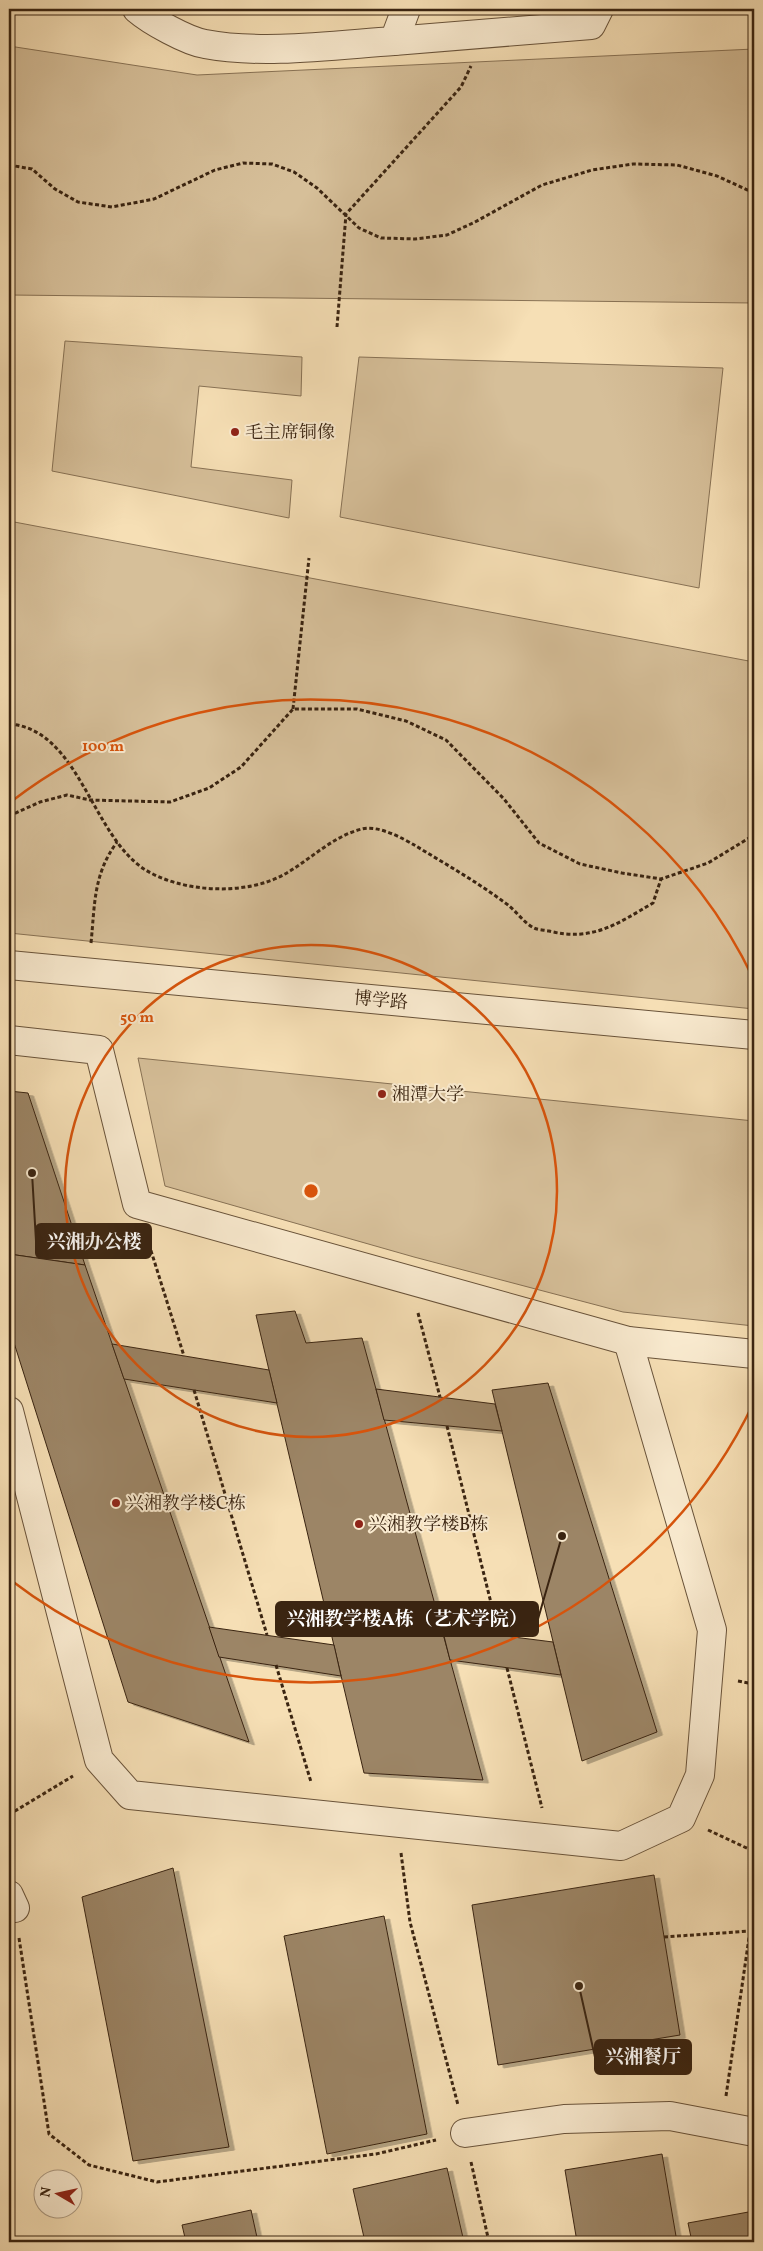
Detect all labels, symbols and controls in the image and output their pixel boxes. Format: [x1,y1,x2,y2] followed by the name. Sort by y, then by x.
[245,421,335,446] place label: 毛主席铜像
[229,426,241,438] marker: 毛主席铜像
[82,737,125,758] text: 100 m
[353,987,409,1016] street label: 博学路
[120,1008,154,1029] text: 50 m
[392,1083,464,1108] place label: 湘潭大学
[376,1088,388,1100] marker: 湘潭大学
[302,1182,320,1200] centre of rings
[36,1224,151,1258] callout: 兴湘办公楼
[46,1230,142,1256] text: 兴湘办公楼
[126,1492,246,1517] place label: 兴湘教学楼C栋
[110,1497,122,1509] marker: 兴湘教学楼C栋
[369,1513,488,1538] place label: 兴湘教学楼B栋
[353,1518,365,1530] marker: 兴湘教学楼B栋
[276,1602,538,1636] callout: 兴湘教学楼A栋（艺术学院）
[286,1607,528,1633] text: 兴湘教学楼A栋（艺术学院）
[595,2040,691,2074] callout: 兴湘餐厅
[605,2045,681,2071] text: 兴湘餐厅
[32,2168,82,2218] north arrow
[36,2186,57,2199] text: N

